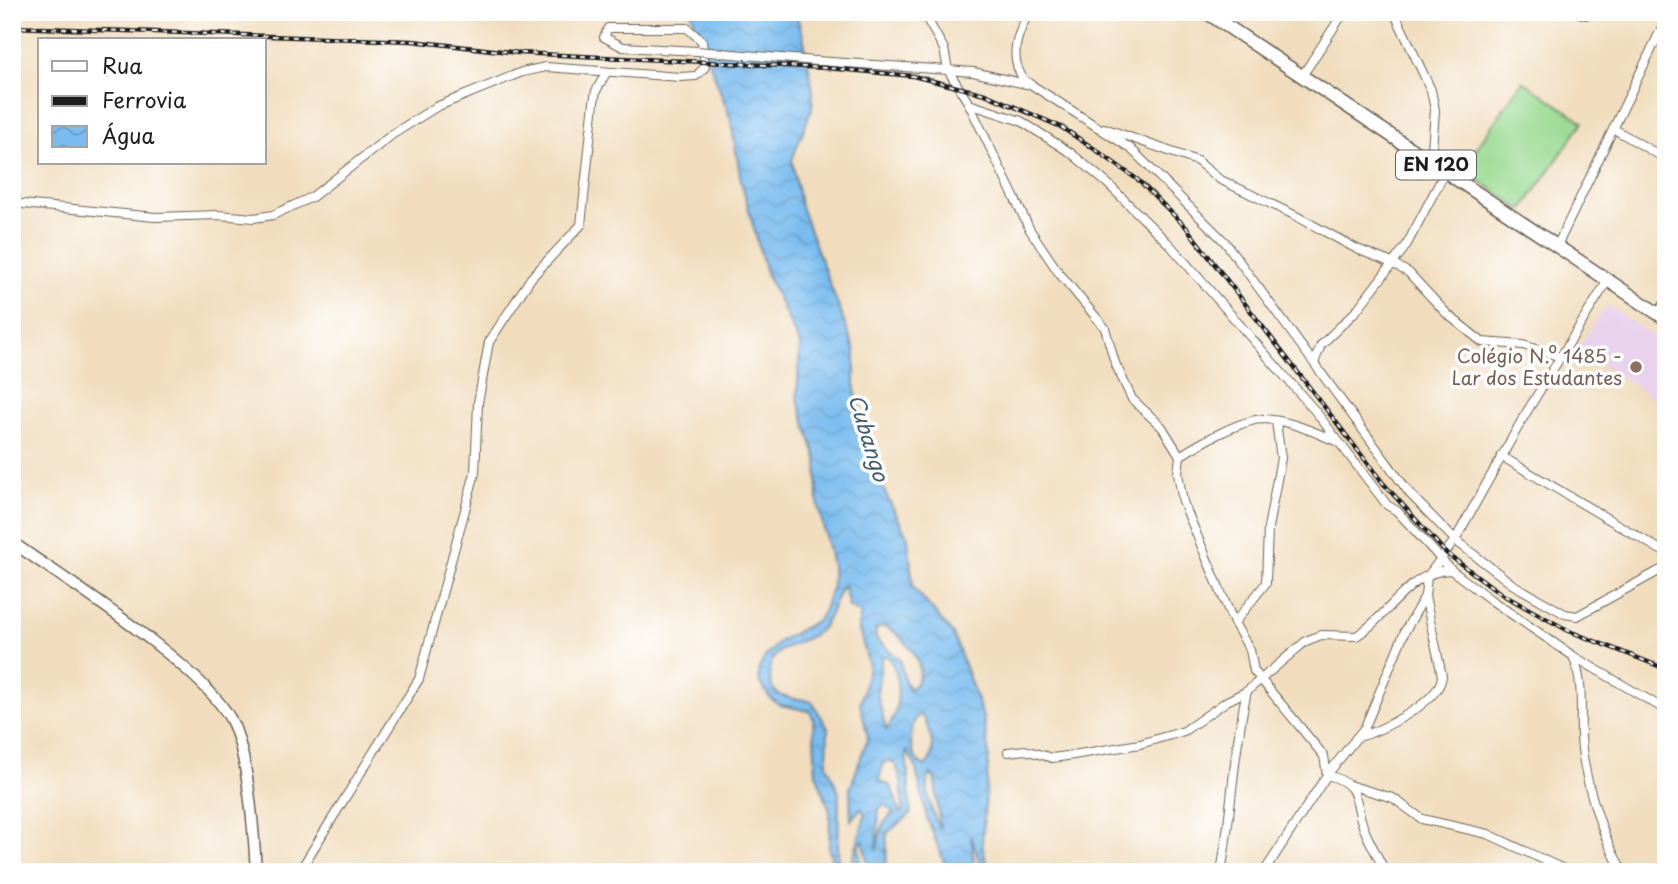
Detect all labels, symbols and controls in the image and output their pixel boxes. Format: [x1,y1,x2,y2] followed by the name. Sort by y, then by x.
[38,38,266,164] legend
[102,49,143,81] text: Rua
[102,83,187,115] text: Ferrovia
[102,119,155,151] text: Água
[1396,150,1476,180] road number: EN 120
[1452,341,1622,391] place label: Colégio N.º 1485 - Lar dos Estudantes
[1628,359,1644,375] marker: Colégio N.º 1485 - Lar dos Estudantes
[842,390,899,486] water label: Cubango

